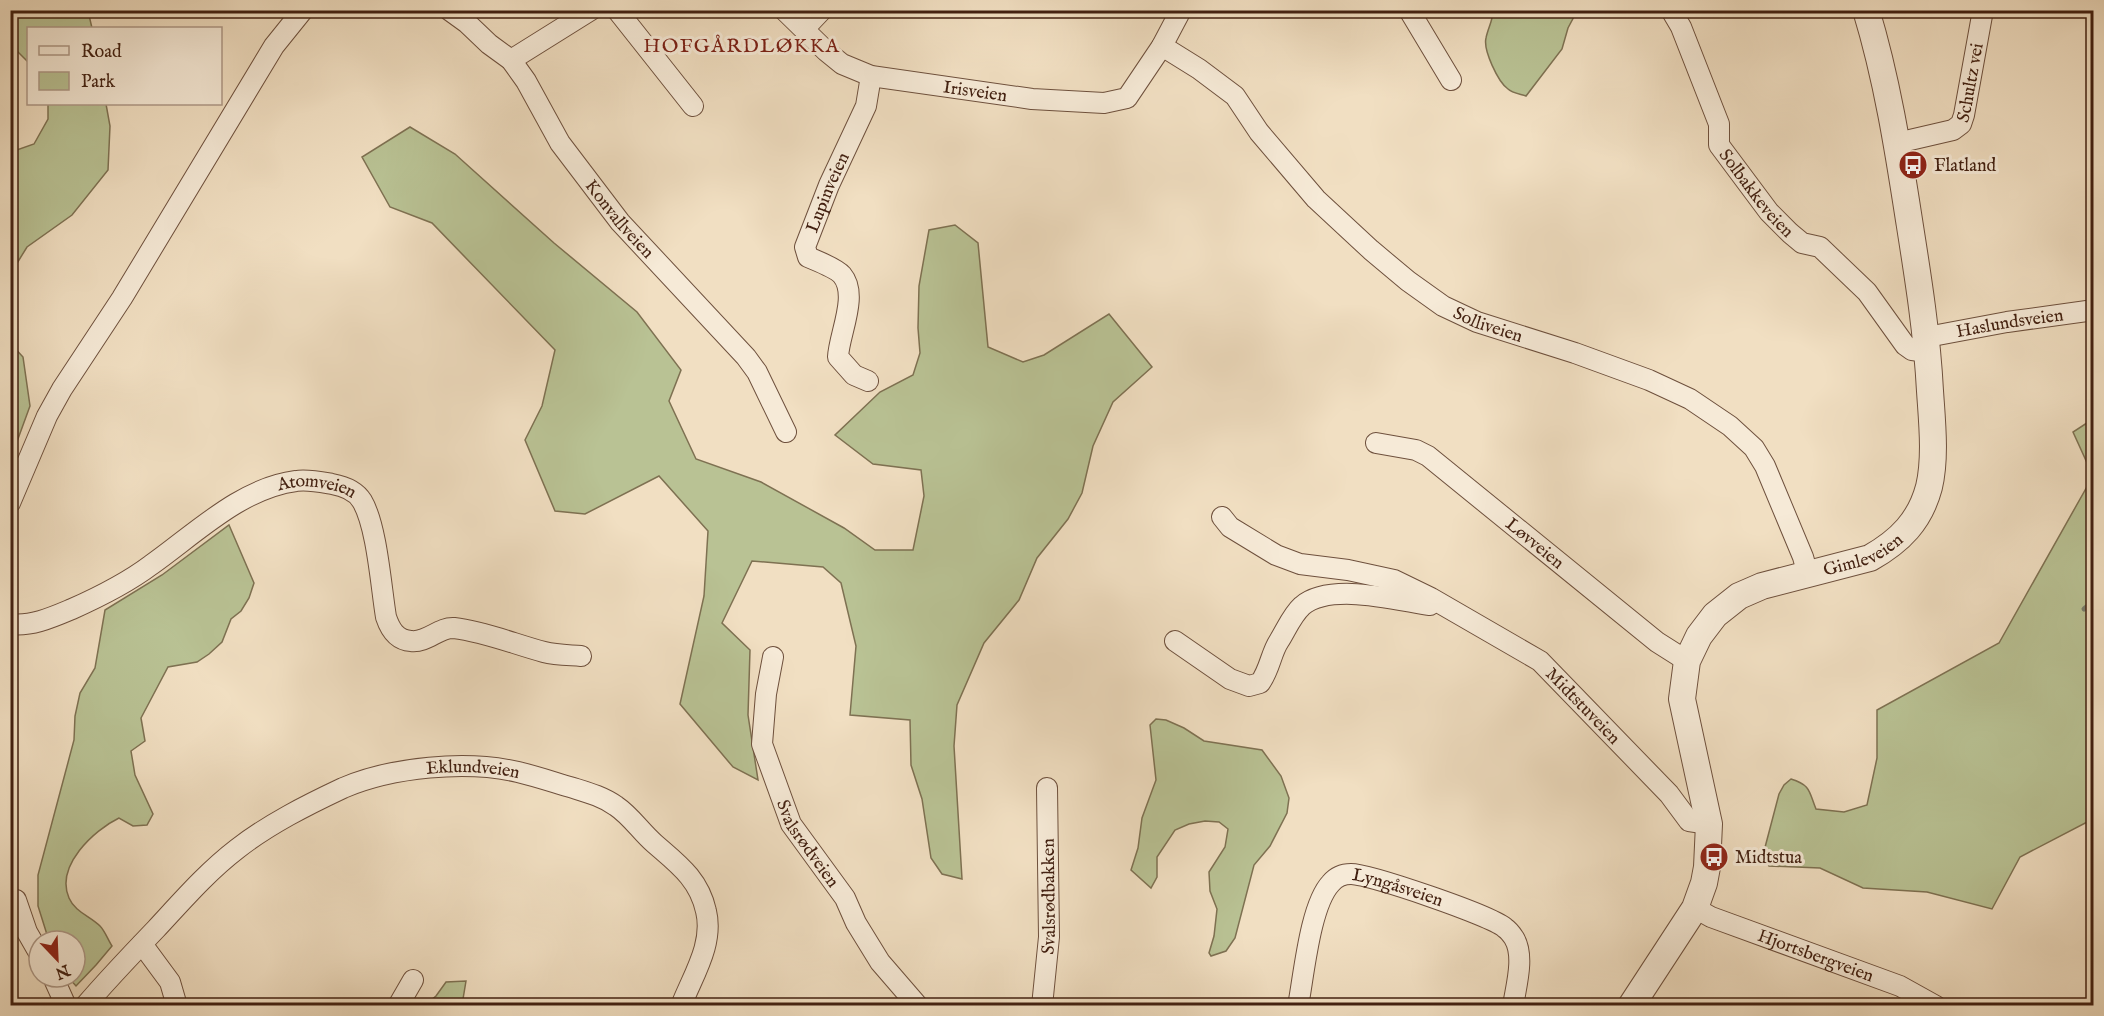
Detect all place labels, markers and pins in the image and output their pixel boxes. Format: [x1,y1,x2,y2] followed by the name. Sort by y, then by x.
[1897,149,1929,181] bus stop icon: Flatland
[1934,155,1997,178] place label: Flatland
[1698,841,1730,873] bus stop icon: Midtstua
[1735,847,1802,870] place label: Midtstua

